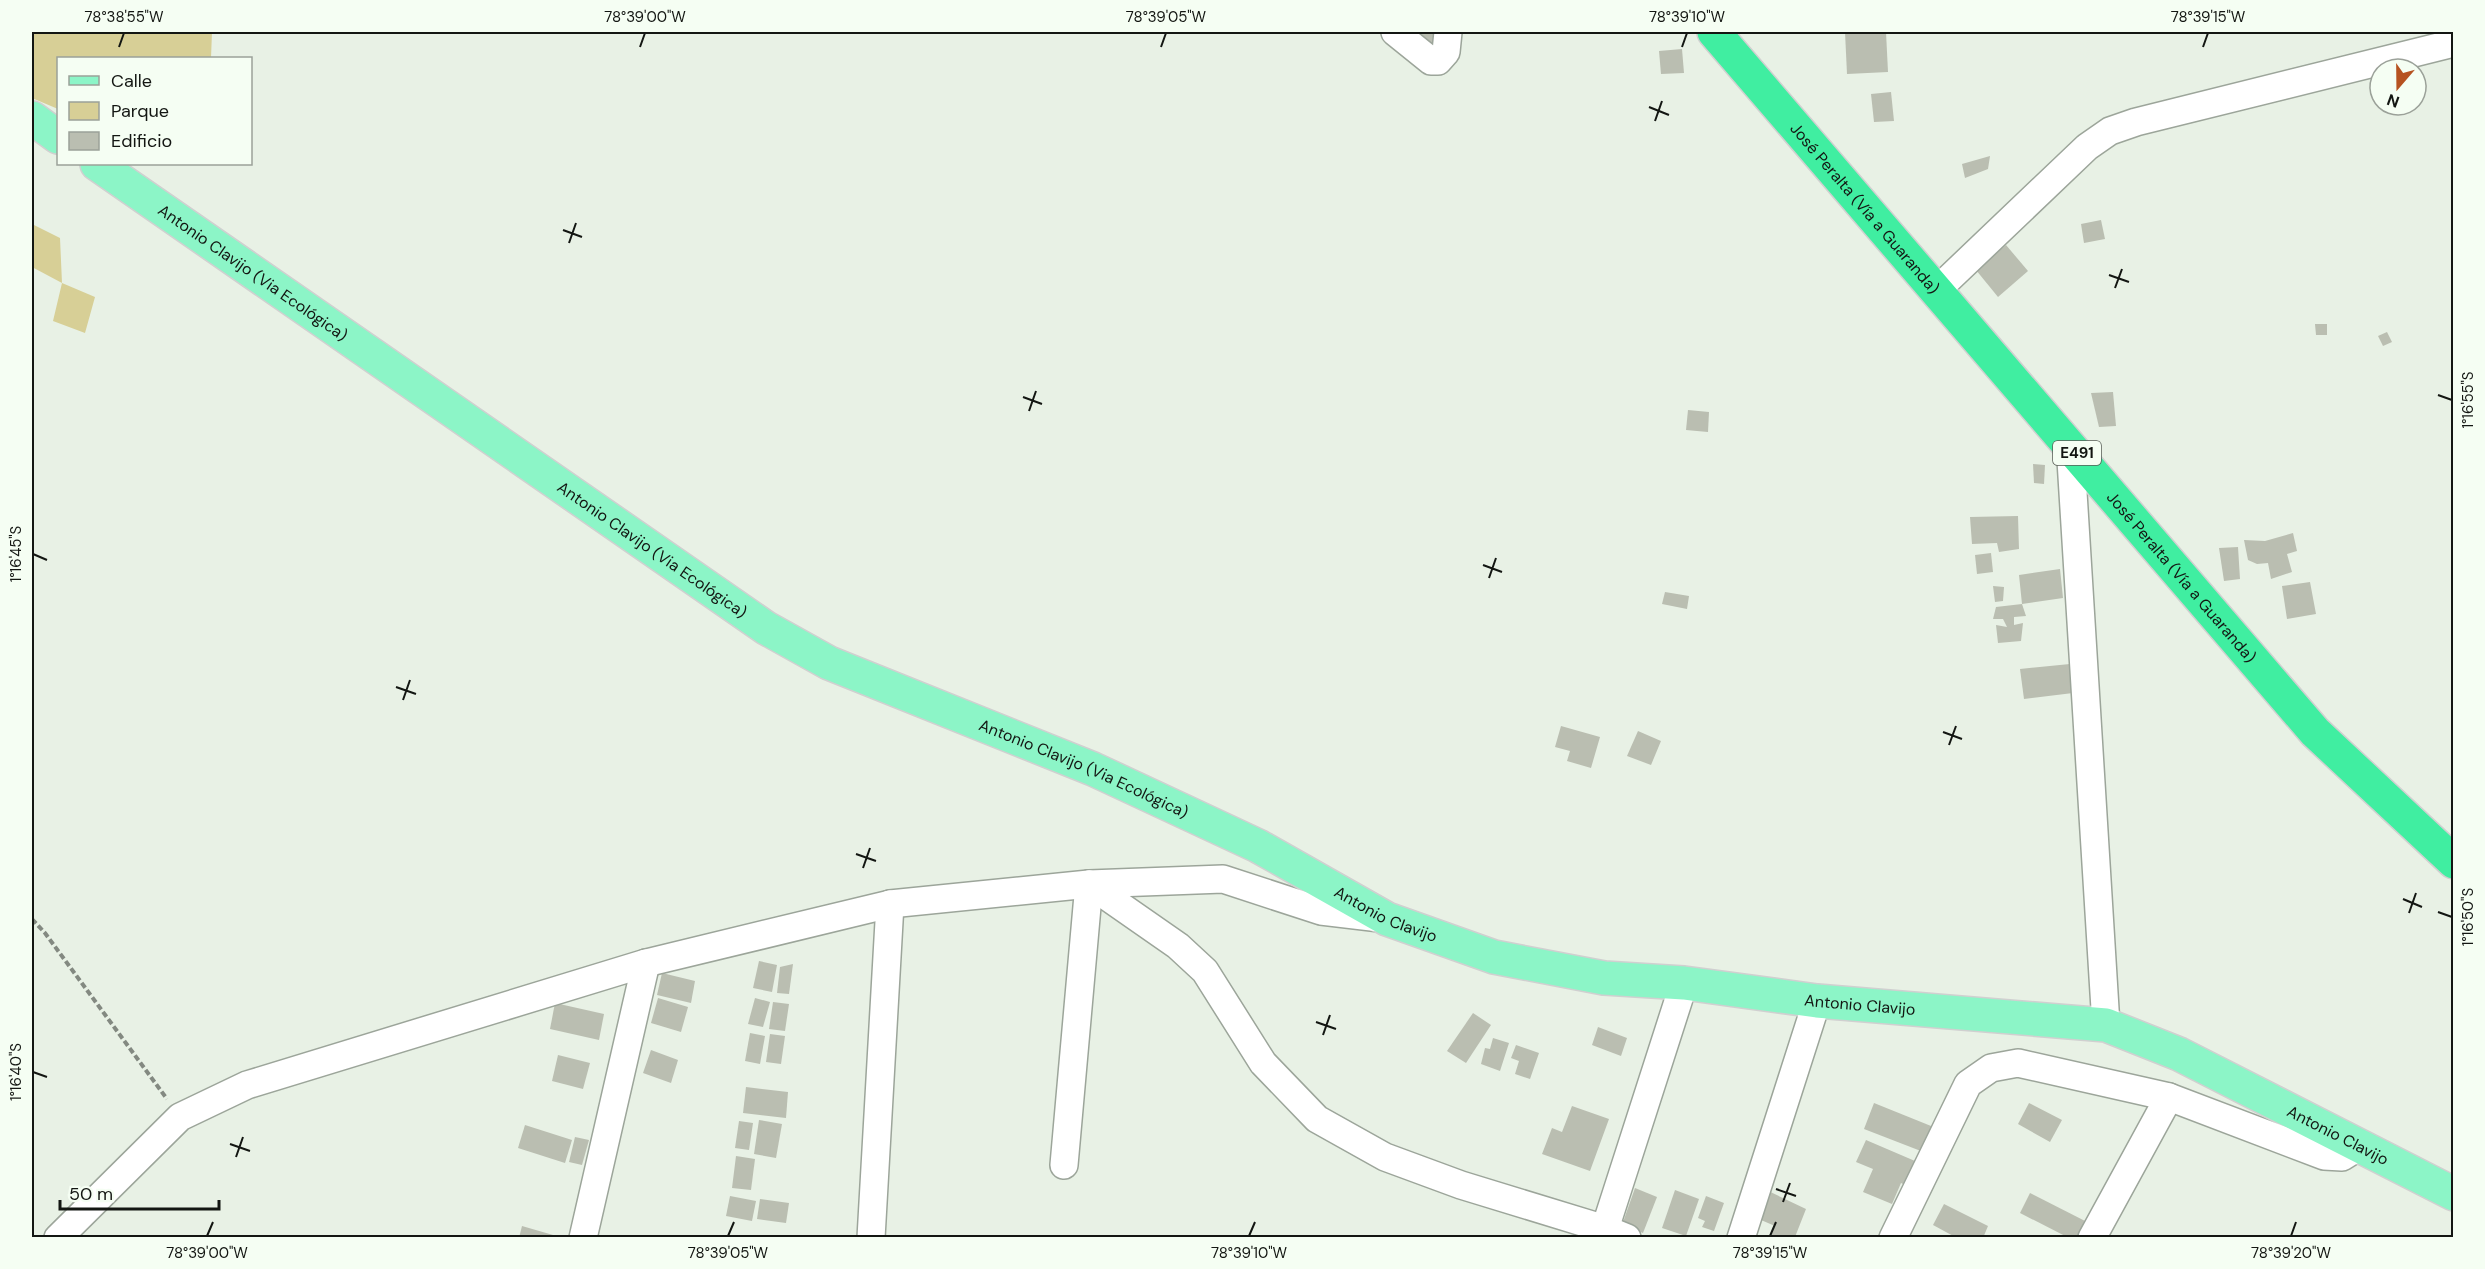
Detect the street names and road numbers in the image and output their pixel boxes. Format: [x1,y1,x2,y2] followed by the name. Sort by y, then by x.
[1786,118,1945,298] street label: José Peralta (Vía a Guaranda)
[154,199,352,345] street label: Antonio Clavijo (Via Ecológica)
[2053,441,2101,465] road number: E491
[554,476,751,622] street label: Antonio Clavijo (Via Ecológica)
[2102,487,2261,667] street label: José Peralta (Vía a Guaranda)
[976,714,1192,823] street label: Antonio Clavijo (Via Ecológica)
[1331,881,1440,947] street label: Antonio Clavijo
[1803,989,1916,1020] street label: Antonio Clavijo
[2284,1100,2392,1170] street label: Antonio Clavijo

